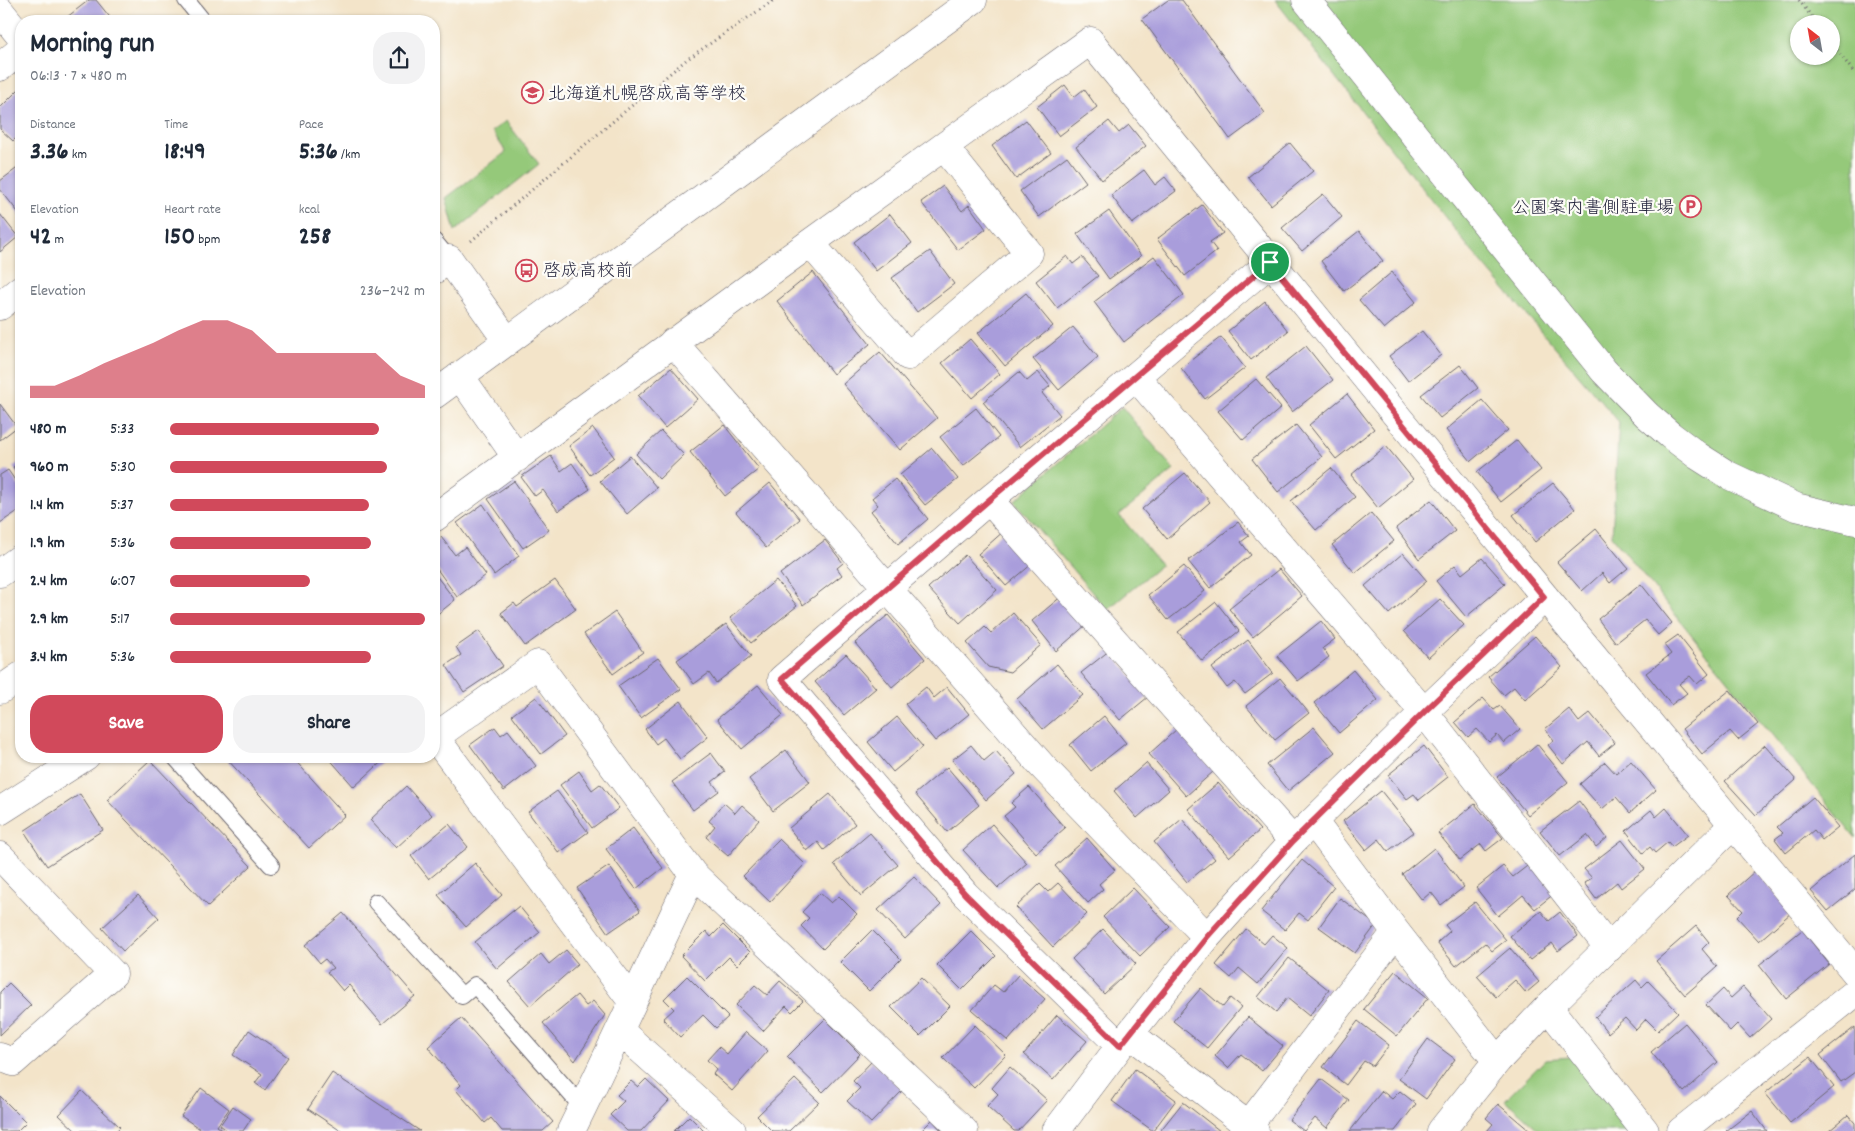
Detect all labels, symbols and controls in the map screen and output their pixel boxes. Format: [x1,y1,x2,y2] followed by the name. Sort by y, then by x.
[1790,15,1840,65] north arrow
[1790,15,1840,65] map controls
[30,26,154,66] text: Morning run
[373,32,425,84] button: share
[30,65,127,88] text: 06:13 · 7 × 480 m
[520,81,544,105] school or university icon: 北海道札幌啓成高等学校
[548,83,746,108] place label: 北海道札幌啓成高等学校
[30,115,76,135] text: Distance
[164,115,188,135] text: Time
[299,115,323,135] text: Pace
[30,135,69,171] text: 3.36
[164,135,206,171] text: 18:49
[299,135,338,171] text: 5:36
[69,145,87,165] text: km
[338,145,360,165] text: /km
[1678,195,1702,219] parking icon: 公園案内書側駐車場
[1512,197,1674,222] place label: 公園案内書側駐車場
[30,200,79,220] text: Elevation
[164,200,221,220] text: Heart rate
[299,200,320,220] text: kcal
[30,220,51,256] text: 42
[164,220,195,256] text: 150
[299,220,331,256] text: 258
[51,230,64,250] text: m
[195,230,220,250] text: bpm
[1249,241,1291,283] pin
[1256,248,1284,276] icon: arrive
[515,258,539,282] bus stop icon: 啓成高校前
[543,260,633,285] place label: 啓成高校前
[30,280,86,303] text: Elevation
[360,280,425,303] text: 236–242 m
[30,418,66,441] text: 480 m
[110,418,134,441] text: 5:33
[30,456,69,479] text: 960 m
[110,456,136,479] text: 5:30
[30,494,64,517] text: 1.4 km
[110,494,133,517] text: 5:37
[30,532,65,555] text: 1.9 km
[110,532,135,555] text: 5:36
[30,570,68,593] text: 2.4 km
[110,570,135,593] text: 6:07
[30,608,68,631] text: 2.9 km
[110,608,130,631] text: 5:17
[30,646,68,669] text: 3.4 km
[110,646,135,669] text: 5:36
[30,695,223,753] button: Save
[233,695,425,753] button: Share

